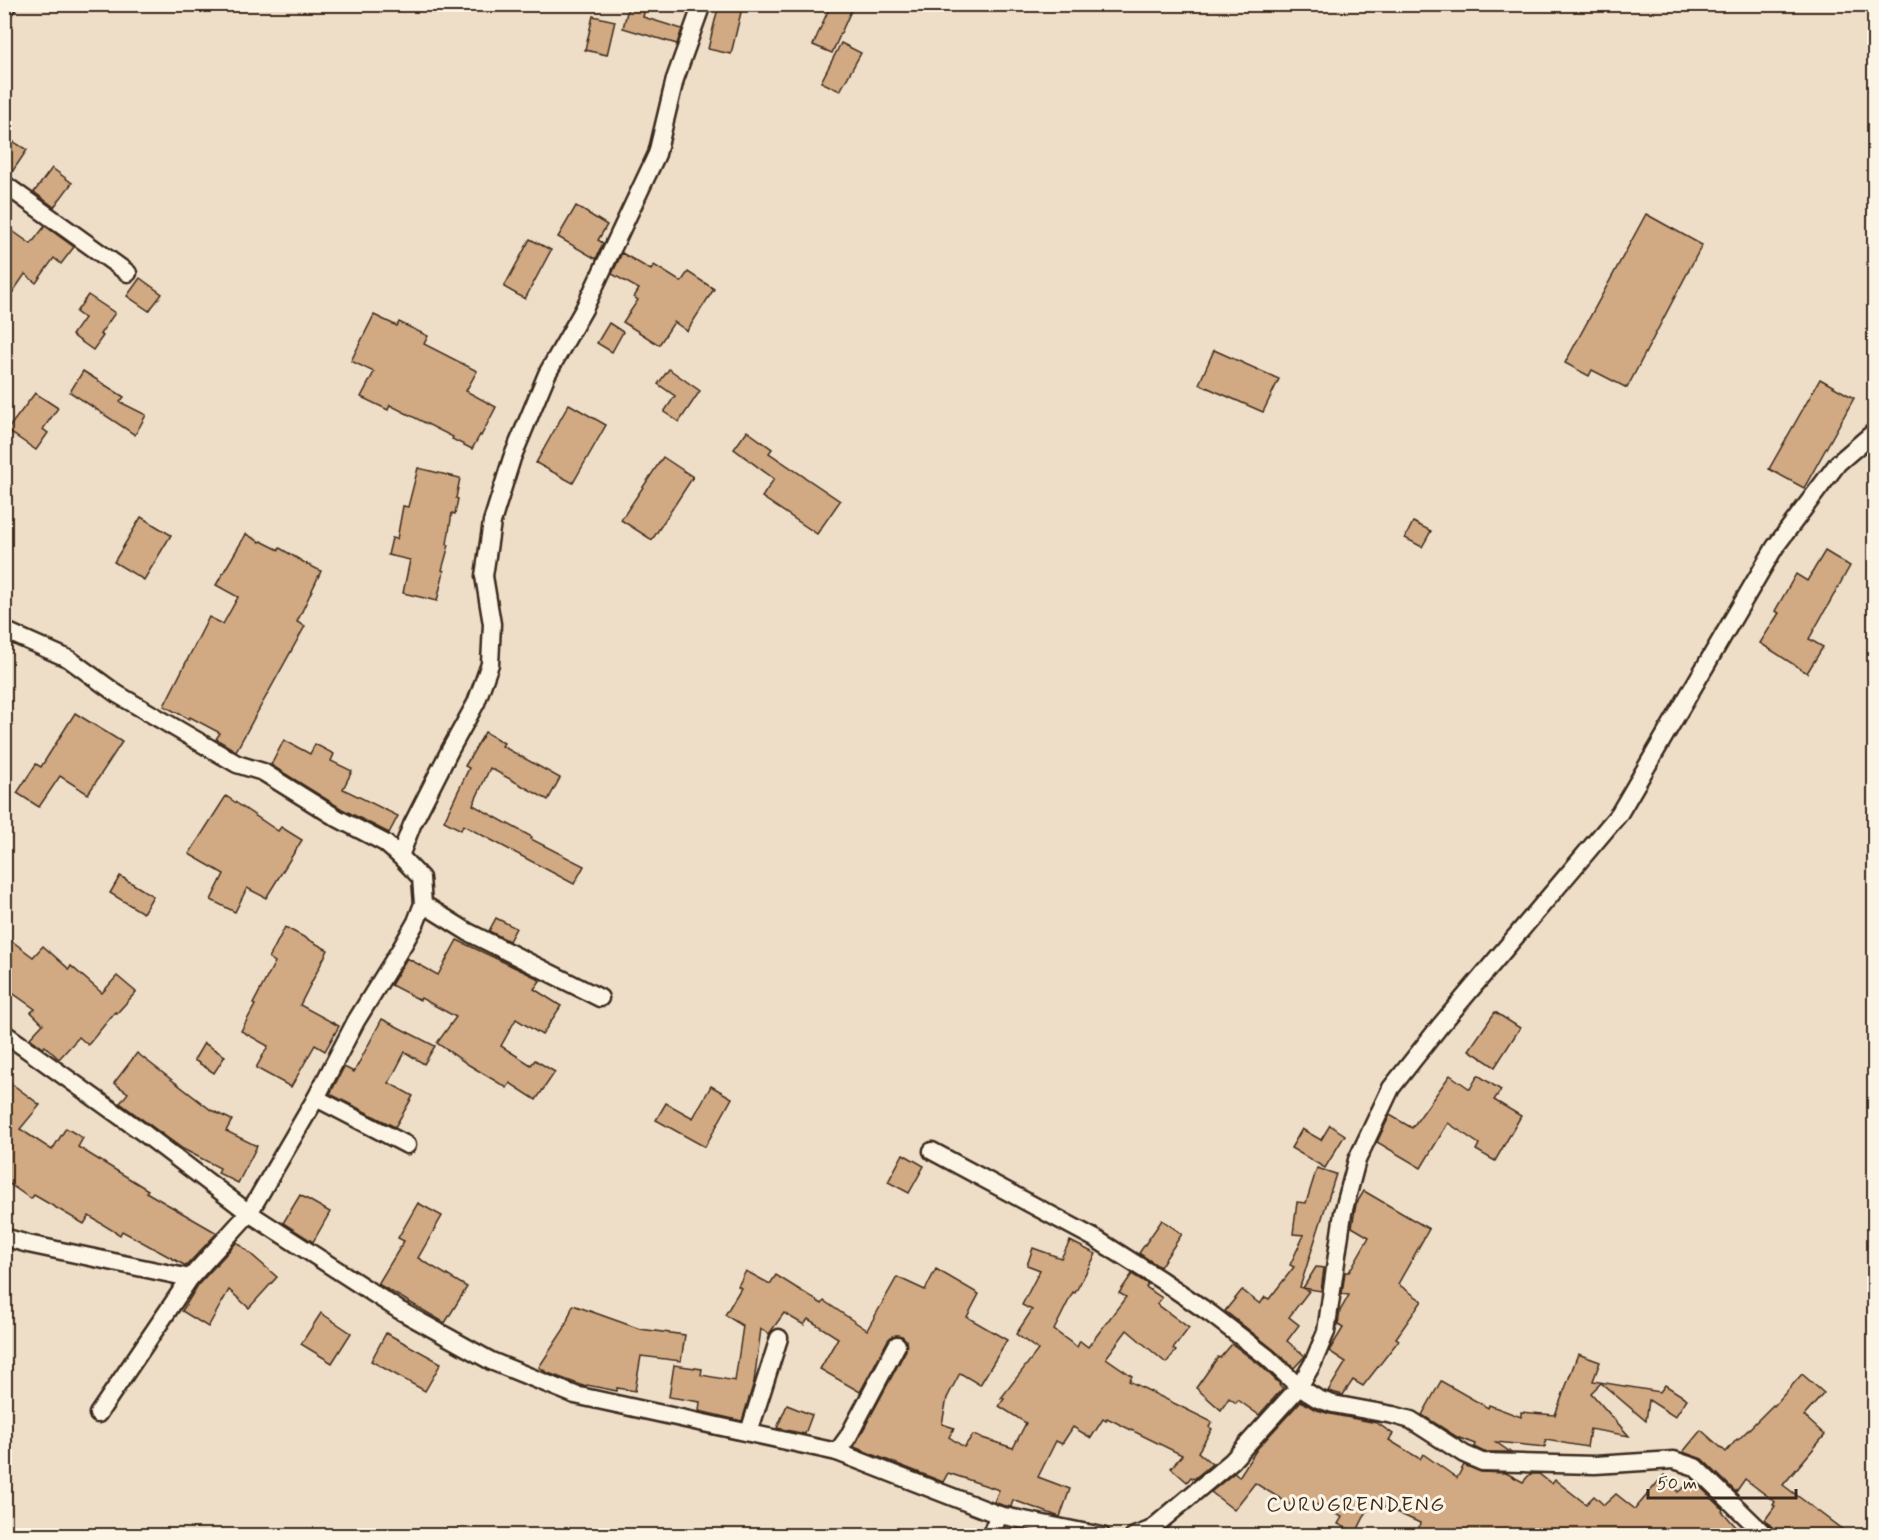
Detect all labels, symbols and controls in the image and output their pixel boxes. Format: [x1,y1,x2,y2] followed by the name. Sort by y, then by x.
[1648,1462,1796,1500] scale bar
[1657,1472,1697,1496] text: 50 m
[1266,1491,1446,1519] district label: CURUGRENDENG

